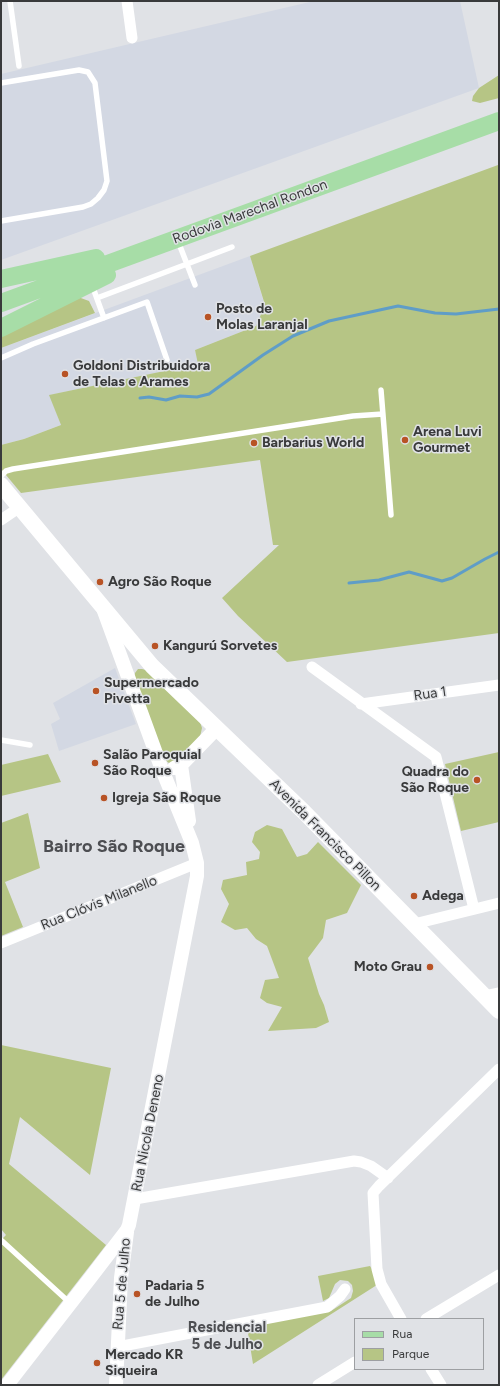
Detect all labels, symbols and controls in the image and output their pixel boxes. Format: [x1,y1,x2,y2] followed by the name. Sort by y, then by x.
[170,176,330,248] street label: Rodovia Marechal Rondon
[216,301,308,334] place label: Posto de Molas Laranjal
[203,312,213,322] marker: Posto de Molas Laranjal
[73,358,210,390] place label: Goldoni Distribuidora de Telas e Arames
[60,369,70,379] marker: Goldoni Distribuidora de Telas e Arames
[413,424,482,456] place label: Arena Luvi Gourmet
[262,435,364,451] place label: Barbarius World
[400,435,410,445] marker: Arena Luvi Gourmet
[249,438,259,448] marker: Barbarius World
[108,574,212,590] place label: Agro São Roque
[95,577,105,587] marker: Agro São Roque
[163,638,277,654] place label: Kangurú Sorvetes
[150,641,160,651] marker: Kangurú Sorvetes
[104,675,199,708] place label: Supermercado Pivetta
[413,683,447,705] street label: Rua 1
[91,686,101,696] marker: Supermercado Pivetta
[103,747,201,780] place label: Salão Paroquial São Roque
[90,758,100,768] marker: Salão Paroquial São Roque
[400,764,469,796] place label: Quadra do São Roque
[472,775,482,785] marker: Quadra do São Roque
[266,776,384,894] street label: Avenida Francisco Pillon
[112,790,221,806] place label: Igreja São Roque
[99,793,109,803] marker: Igreja São Roque
[43,836,185,858] district label: Bairro São Roque
[38,872,160,934] street label: Rua Clóvis Milanello
[422,888,464,904] place label: Adega
[409,891,419,901] marker: Adega
[354,959,422,975] place label: Moto Grau
[425,962,435,972] marker: Moto Grau
[128,1073,168,1193] street label: Rua Nicola Deneno
[110,1237,134,1331] street label: Rua 5 de Julho
[145,1278,204,1310] place label: Padaria 5 de Julho
[132,1289,142,1299] marker: Padaria 5 de Julho
[354,1318,484,1370] legend
[188,1319,266,1354] district label: Residencial 5 de Julho
[392,1327,412,1341] text: Rua
[105,1347,183,1380] place label: Mercado KR Siqueira
[392,1347,429,1361] text: Parque
[92,1358,102,1368] marker: Mercado KR Siqueira

